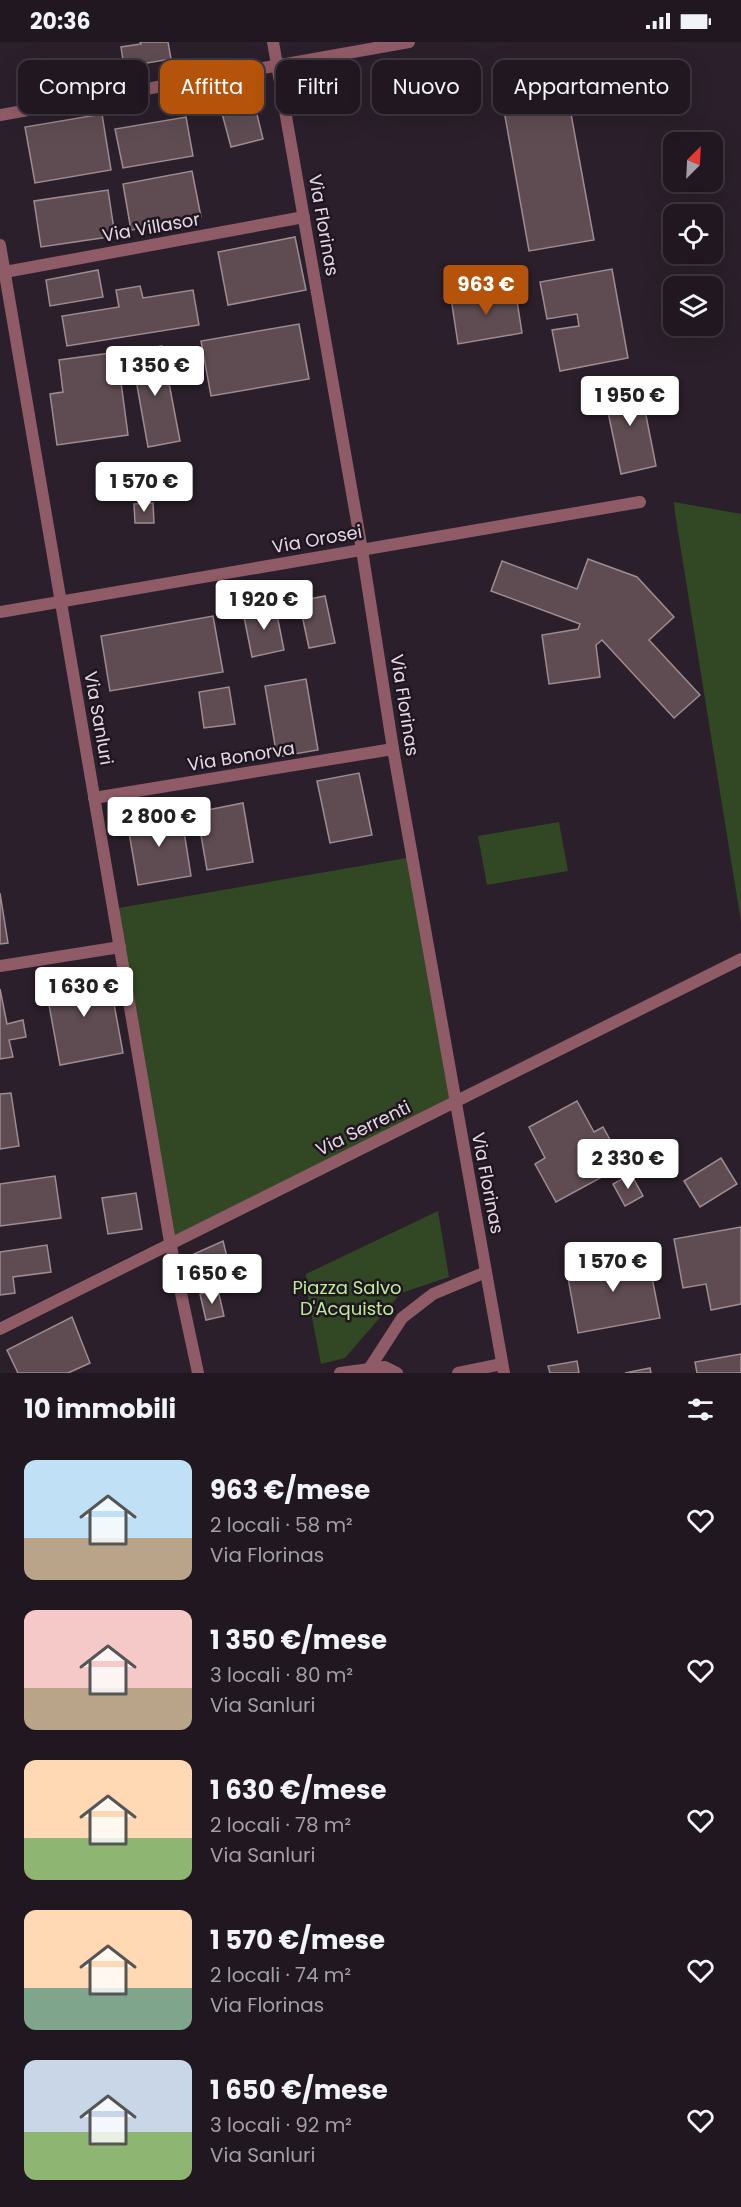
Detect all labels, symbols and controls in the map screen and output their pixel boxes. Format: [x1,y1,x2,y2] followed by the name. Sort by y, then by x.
[30,6,90,37] text: 20:36
[18,60,148,114] chip: Compra
[160,60,264,114] chip: Affitta
[276,60,360,114] chip: Filtri
[372,60,481,114] chip: Nuovo
[493,60,690,114] chip: Appartamento
[663,132,723,192] north arrow
[663,132,723,336] map controls
[303,172,345,278] street label: Via Florinas
[663,204,723,264] button: locate
[100,206,202,248] street label: Via Villasor
[444,265,528,316] pin: 963 €
[457,270,515,298] text: 963 €
[663,276,723,336] button: layers
[100,346,210,397] pin: 1 350 €
[120,351,190,379] text: 1 350 €
[575,376,685,427] pin: 1 950 €
[595,381,665,409] text: 1 950 €
[89,462,199,513] pin: 1 570 €
[110,467,178,495] text: 1 570 €
[270,519,364,559] street label: Via Orosei
[209,580,319,631] pin: 1 920 €
[230,585,298,613] text: 1 920 €
[385,652,425,758] street label: Via Florinas
[78,669,120,767] street label: Via Sanluri
[186,735,296,777] street label: Via Bonorva
[104,797,214,848] pin: 2 800 €
[122,802,196,830] text: 2 800 €
[29,967,139,1018] pin: 1 630 €
[49,972,119,1000] text: 1 630 €
[312,1094,414,1162] street label: Via Serrenti
[466,1130,510,1236] street label: Via Florinas
[573,1139,683,1190] pin: 2 330 €
[591,1144,665,1172] text: 2 330 €
[558,1242,668,1293] pin: 1 570 €
[579,1247,647,1275] text: 1 570 €
[157,1254,267,1305] pin: 1 650 €
[177,1259,247,1287] text: 1 650 €
[292,1275,402,1321] park label: Piazza Salvo D'Acquisto
[24,1391,176,1427] text: 10 immobili
[684,1393,717,1426] icon: filters
[210,1472,370,1508] text: 963 €/mese
[72,1484,144,1556] icon: home
[684,1504,717,1537] icon: heart
[210,1511,353,1539] text: 2 locali · 58 m²
[210,1541,324,1569] text: Via Florinas
[210,1622,387,1658] text: 1 350 €/mese
[72,1634,144,1706] icon: home
[684,1654,717,1687] icon: heart
[210,1661,353,1689] text: 3 locali · 80 m²
[210,1691,315,1719] text: Via Sanluri
[210,1772,387,1808] text: 1 630 €/mese
[72,1784,144,1856] icon: home
[684,1804,717,1837] icon: heart
[210,1811,351,1839] text: 2 locali · 78 m²
[210,1841,315,1869] text: Via Sanluri
[210,1922,385,1958] text: 1 570 €/mese
[72,1934,144,2006] icon: home
[684,1954,717,1987] icon: heart
[210,1961,351,1989] text: 2 locali · 74 m²
[210,1991,324,2019] text: Via Florinas
[210,2072,388,2108] text: 1 650 €/mese
[72,2084,144,2156] icon: home
[684,2104,717,2137] icon: heart
[210,2111,352,2139] text: 3 locali · 92 m²
[210,2141,315,2169] text: Via Sanluri

